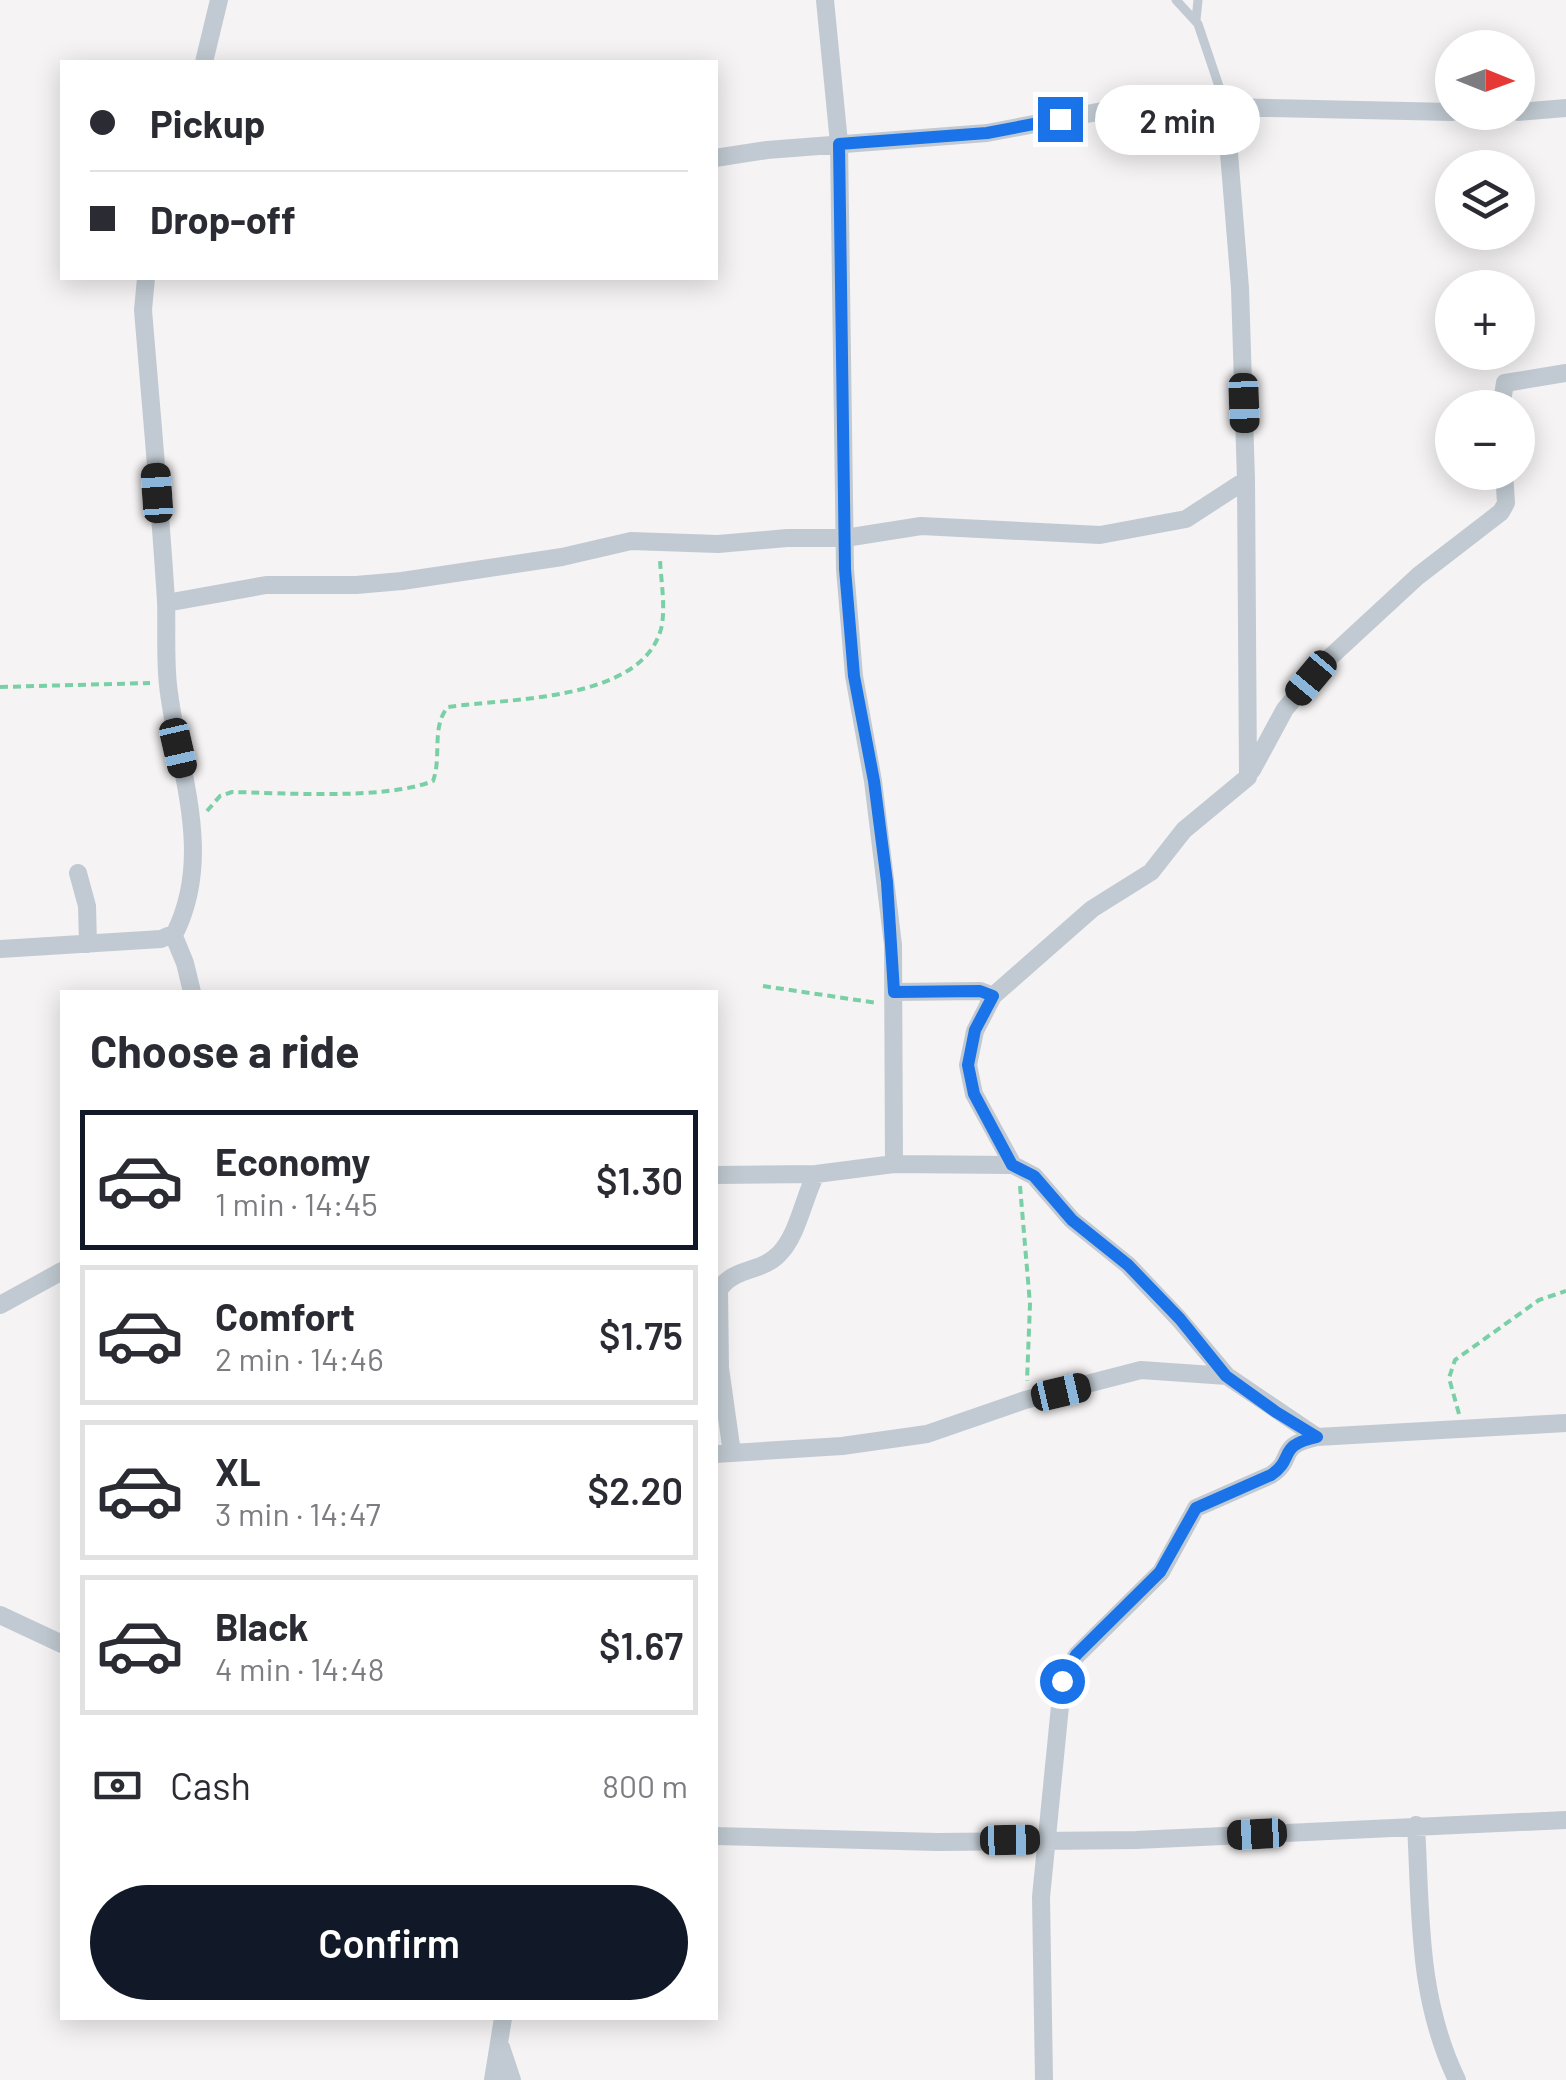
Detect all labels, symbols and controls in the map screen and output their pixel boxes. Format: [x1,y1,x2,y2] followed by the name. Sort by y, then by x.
[1435,30,1535,130] north arrow
[1435,30,1535,490] map controls
[1095,84,1260,154] callout: 2 min
[1038,97,1083,142] route end
[150,100,265,146] text: Pickup
[1139,101,1216,139] text: 2 min
[1435,150,1535,250] button: layers
[150,196,296,242] text: Drop-off
[1435,270,1535,370] button: +
[1228,372,1260,434] car
[1435,390,1535,490] button: −
[140,462,174,524] car
[1280,645,1342,711] car
[157,715,199,781] car
[90,1023,360,1077] text: Choose a ride
[95,1135,185,1225] icon: car
[215,1138,370,1184] text: Economy
[596,1157,683,1203] text: $1.30
[215,1184,378,1222] text: 1 min · 14:45
[95,1290,185,1380] icon: car
[215,1293,355,1339] text: Comfort
[599,1312,683,1358] text: $1.75
[215,1339,384,1377] text: 2 min · 14:46
[1028,1371,1094,1413] car
[95,1445,185,1535] icon: car
[215,1448,261,1494] text: XL
[588,1467,683,1513] text: $2.20
[215,1494,381,1532] text: 3 min · 14:47
[95,1600,185,1690] icon: car
[215,1603,309,1649] text: Black
[599,1622,683,1668] text: $1.67
[215,1649,384,1687] text: 4 min · 14:48
[1040,1659,1085,1704] route start
[90,1758,145,1813] icon: cash
[170,1762,251,1808] text: Cash
[602,1766,688,1804] text: 800 m
[1226,1817,1288,1851] car
[980,1824,1040,1856] car
[90,1885,688,2000] button: Confirm

